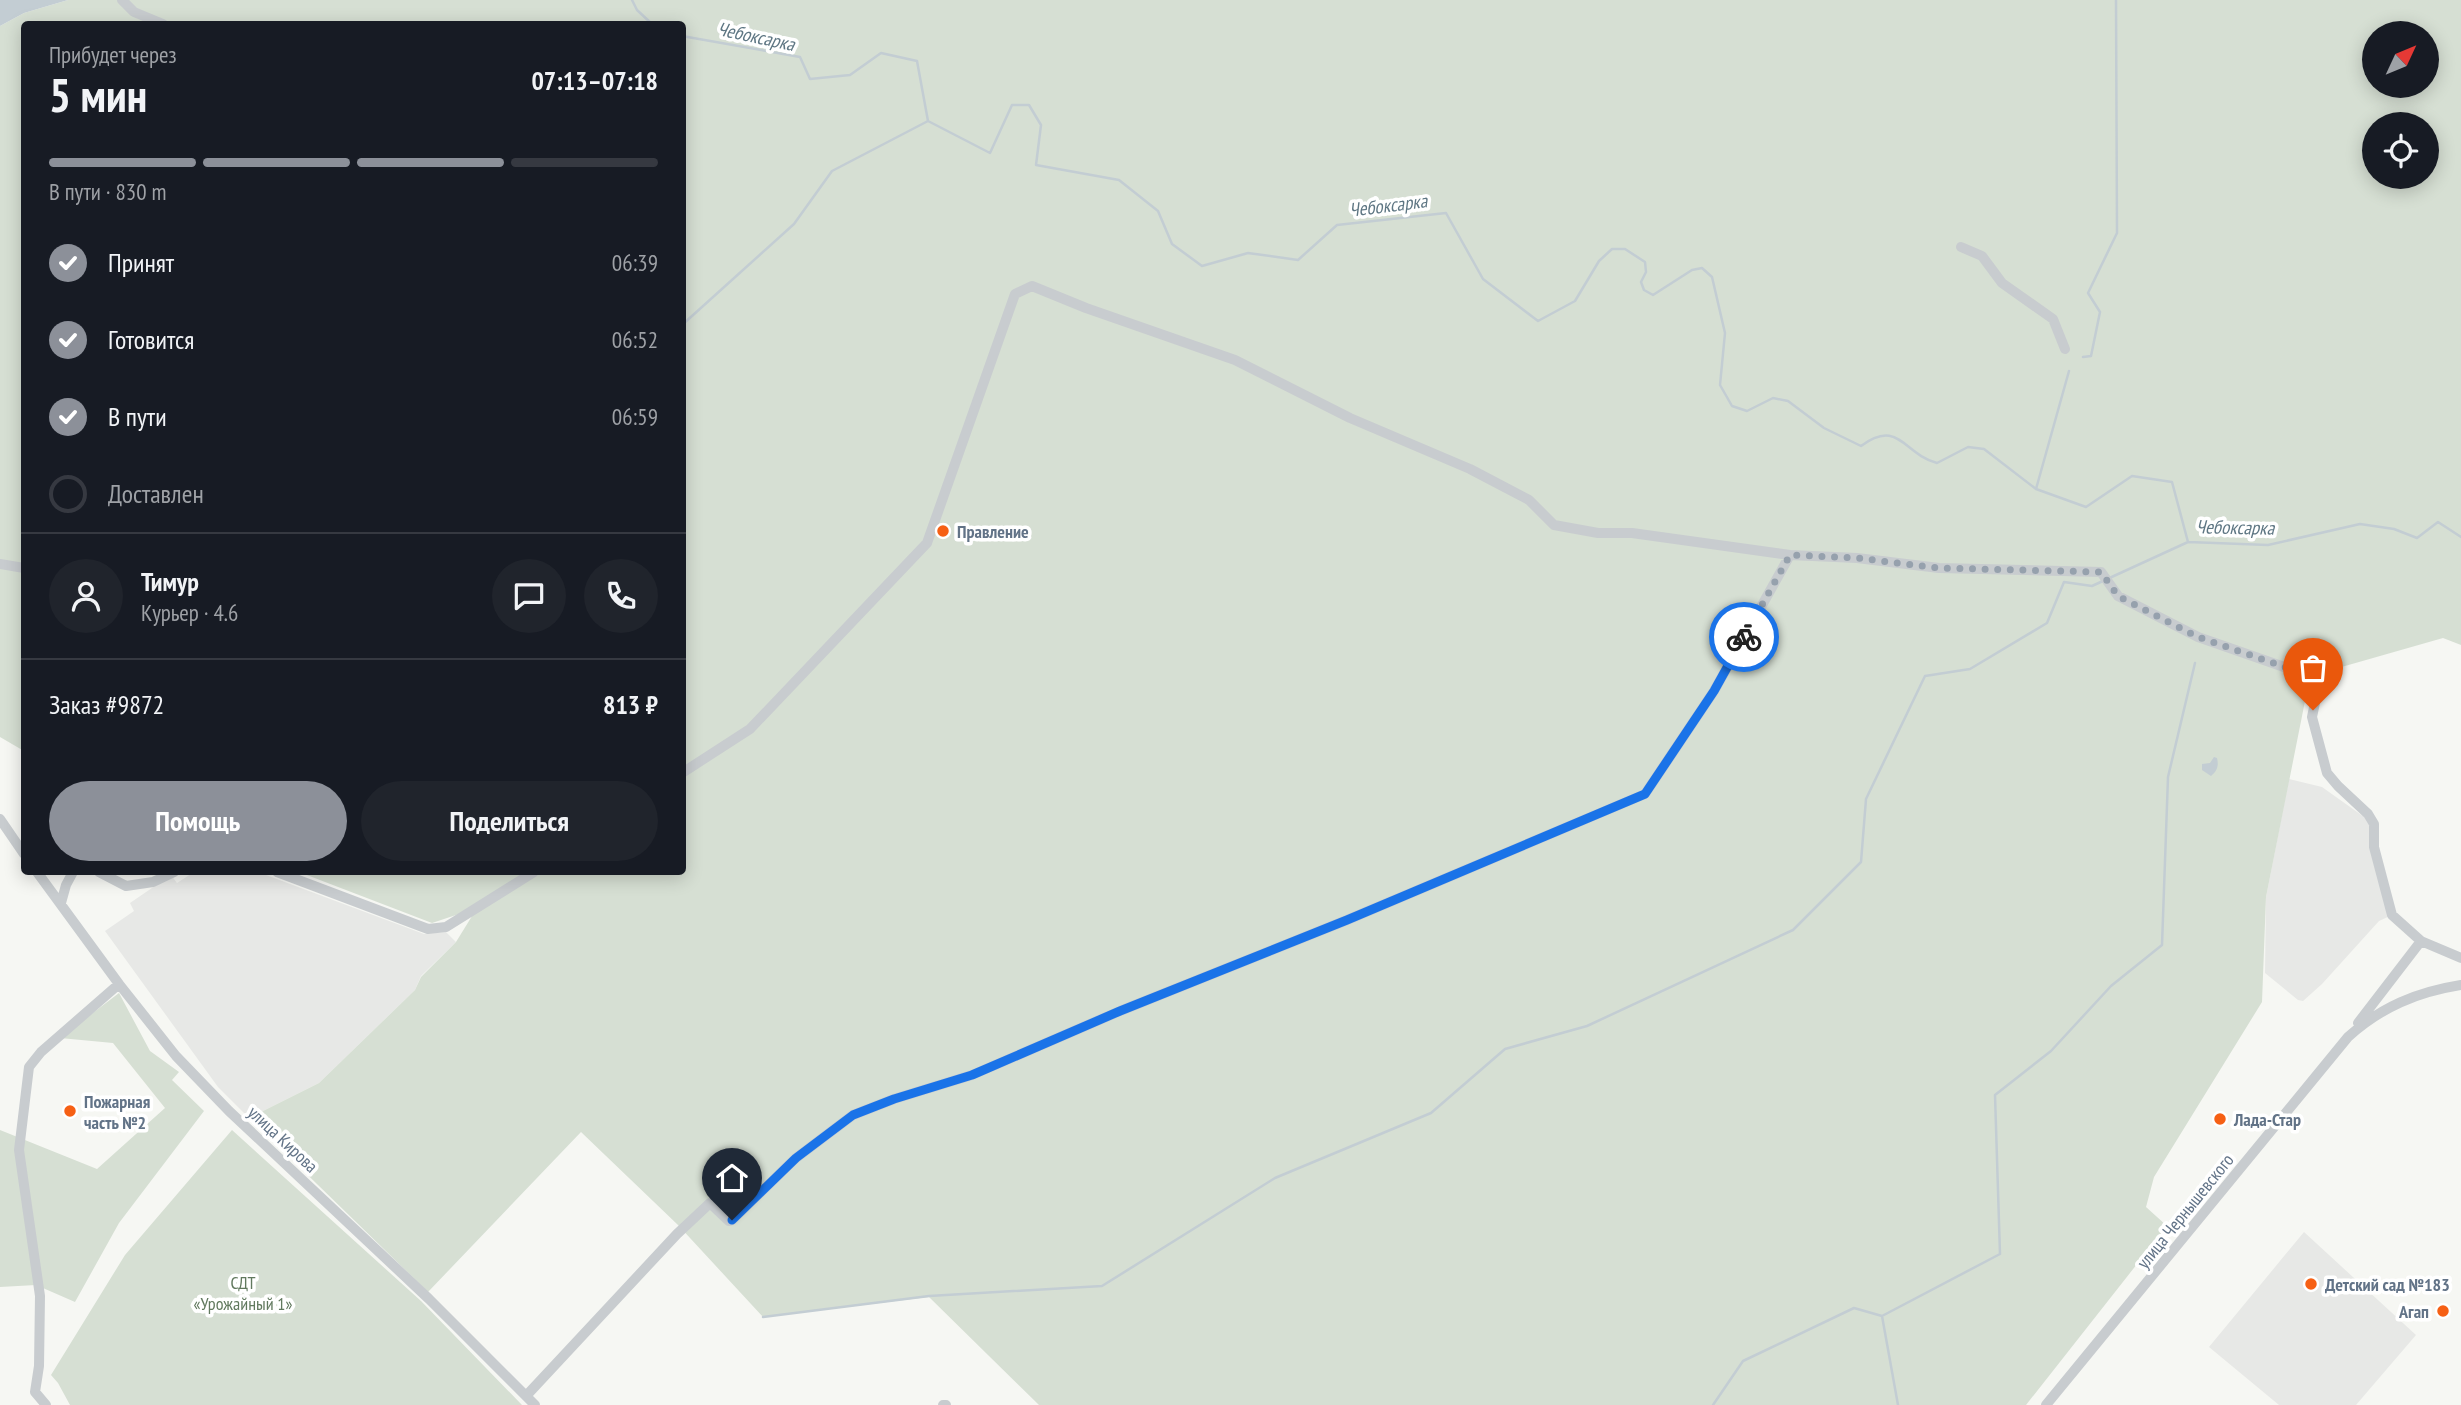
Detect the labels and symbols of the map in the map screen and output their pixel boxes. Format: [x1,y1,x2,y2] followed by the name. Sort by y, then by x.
[715,16,798,56] water label: Чебоксарка
[2362,21,2440,98] north arrow
[1348,188,1430,222] water label: Чебоксарка
[2196,514,2276,540] water label: Чебоксарка
[957,520,1029,543] place label: Правление
[935,523,951,539] marker: Правление
[1709,602,1779,672] courier
[2283,638,2343,710] pin
[84,1090,150,1134] place label: Пожарная часть №2
[243,1101,323,1177] street label: улица Кирова
[62,1103,78,1119] marker: Пожарная часть №2
[2233,1108,2301,1131] place label: Лада-Стар
[2212,1111,2228,1127] marker: Лада-Стар
[702,1148,762,1220] pin
[2132,1149,2239,1273] street label: улица Чернышевского
[194,1271,292,1315] park label: СДТ «Урожайный 1»
[2325,1273,2450,1296] place label: Детский сад №183
[2303,1276,2319,1292] marker: Детский сад №183
[2398,1300,2429,1323] place label: Агап
[2435,1303,2451,1319] marker: Агап

